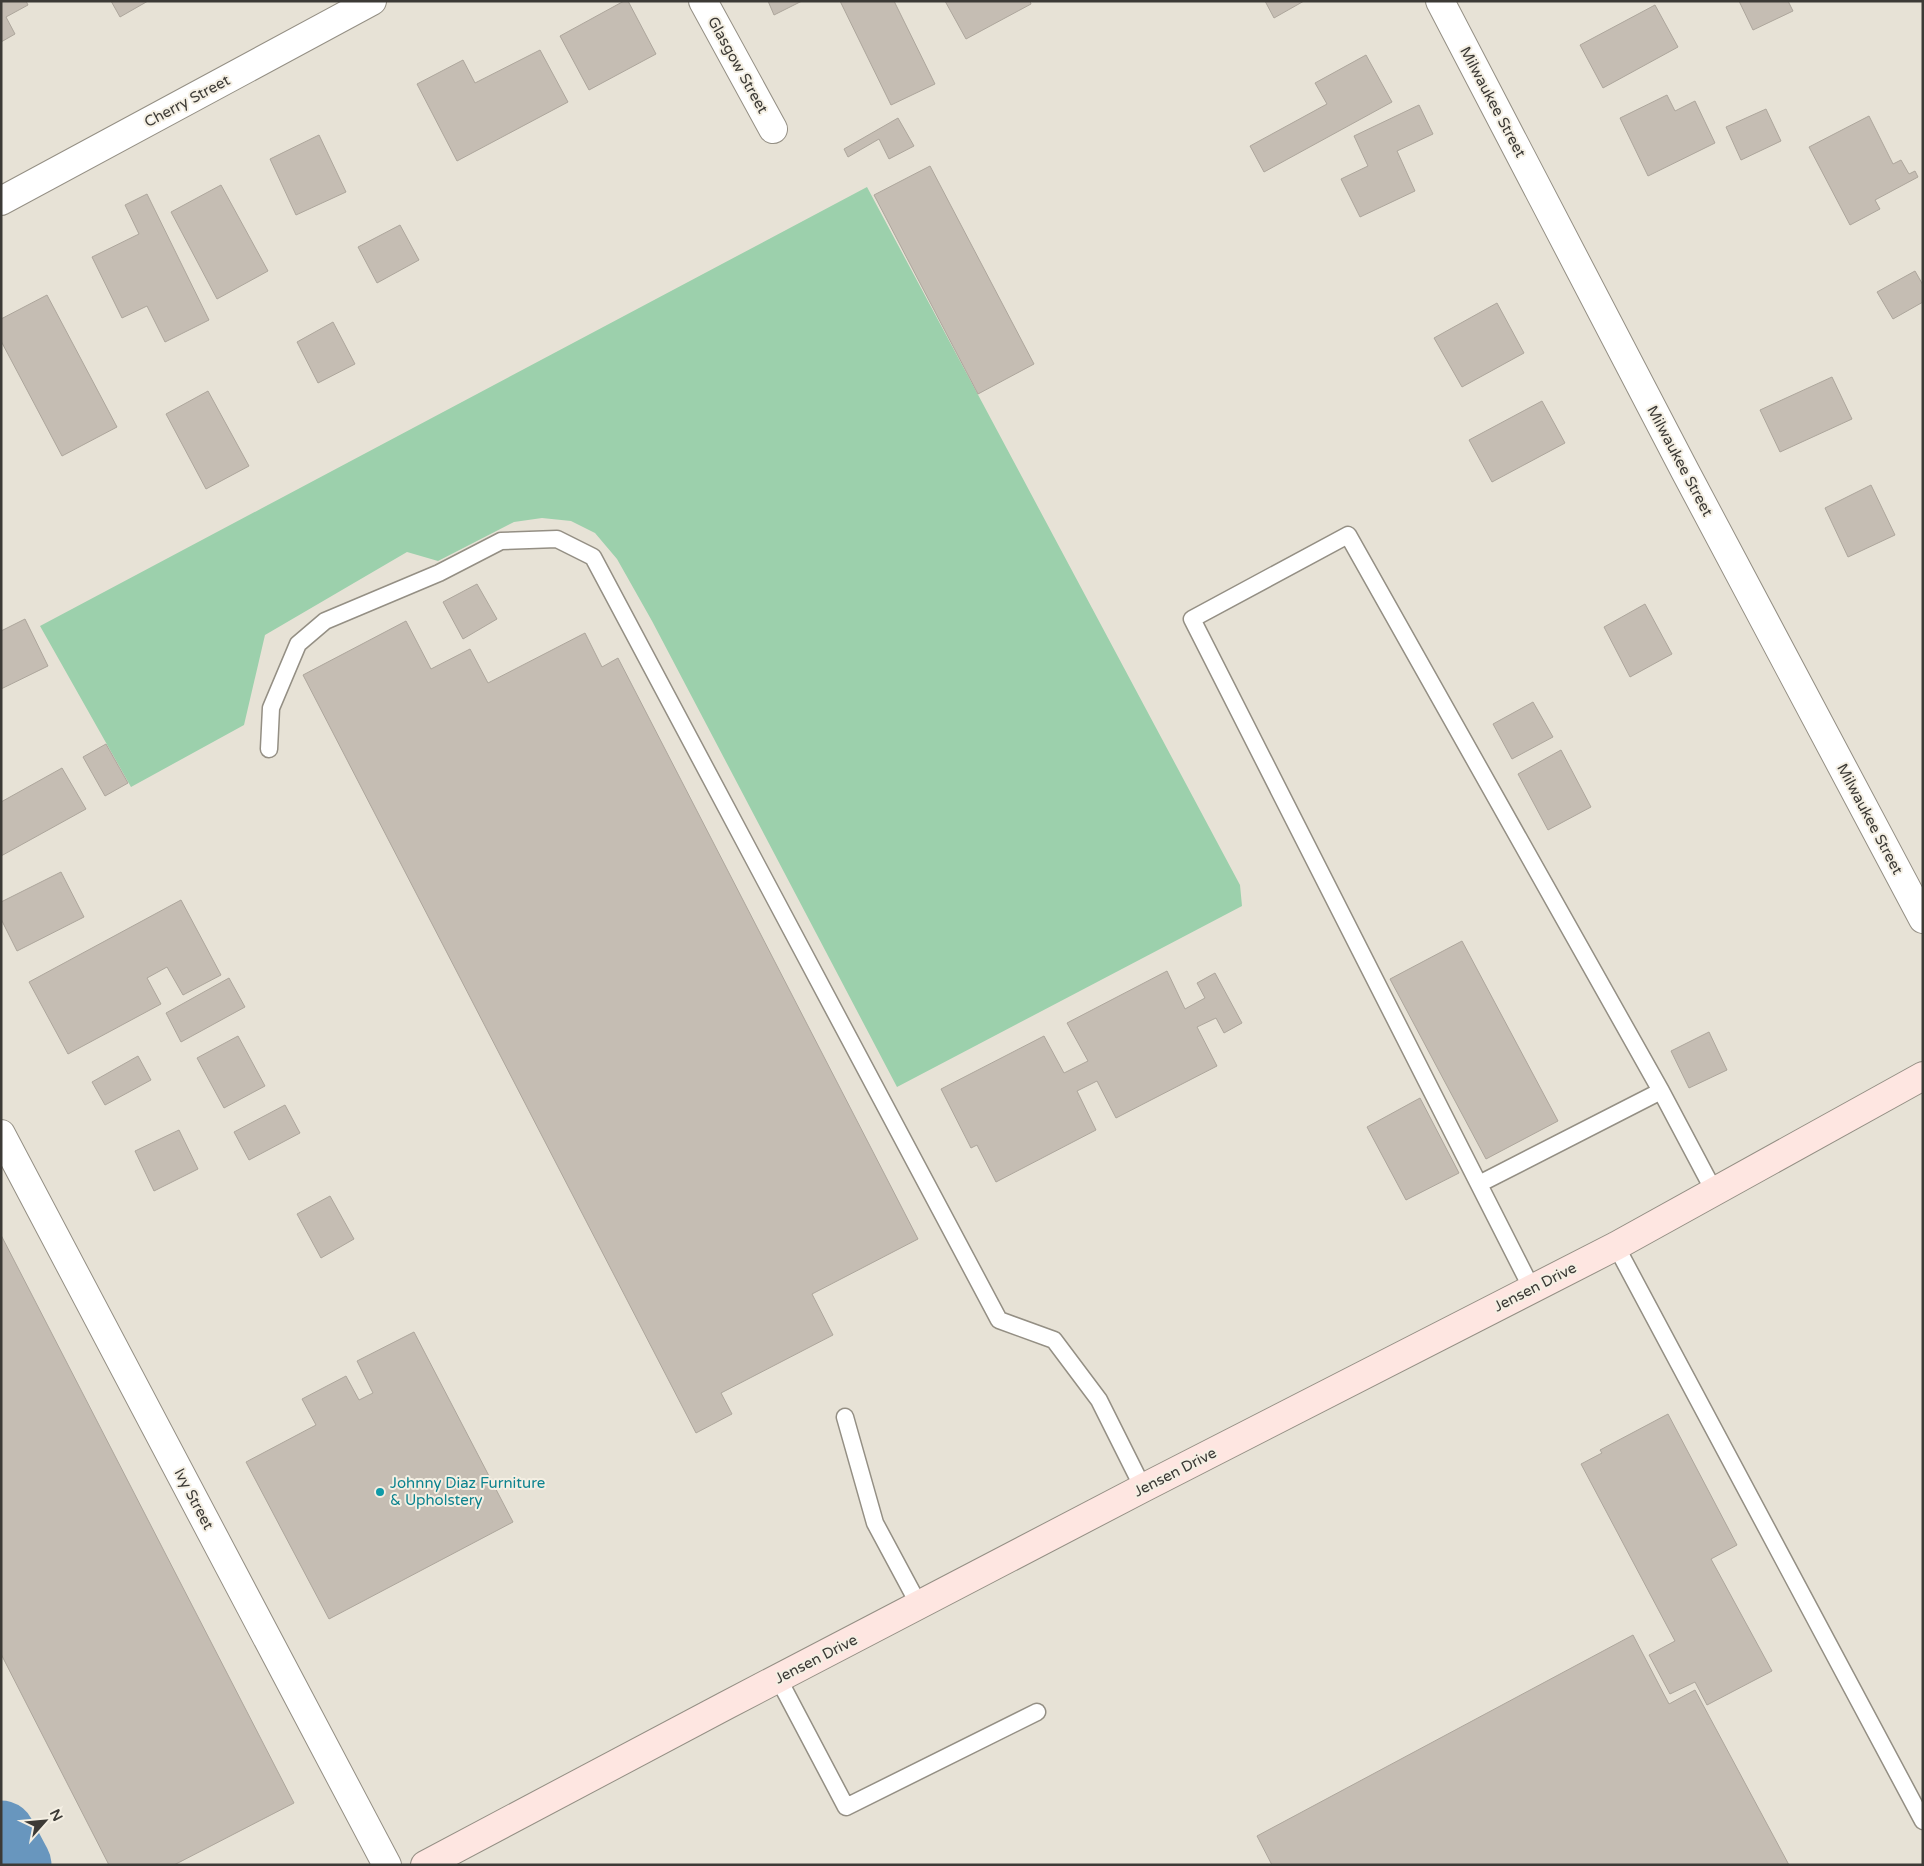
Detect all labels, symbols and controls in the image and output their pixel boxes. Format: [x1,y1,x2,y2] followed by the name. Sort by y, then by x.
[704,13,772,117] street label: Glasgow Street
[1456,44,1530,161] street label: Milwaukee Street
[141,71,233,131] street label: Cherry Street
[1643,403,1717,520] street label: Milwaukee Street
[1833,761,1907,878] street label: Milwaukee Street
[1491,1258,1579,1316] street label: Jensen Drive
[1131,1443,1219,1501] street label: Jensen Drive
[170,1465,218,1533] street label: Ivy Street
[390,1474,545,1509] place label: Johnny Diaz Furniture & Upholstery
[374,1486,386,1498] marker: Johnny Diaz Furniture & Upholstery
[772,1630,860,1688] street label: Jensen Drive
[20,1796,70,1846] north arrow
[46,1806,66,1824] text: N

